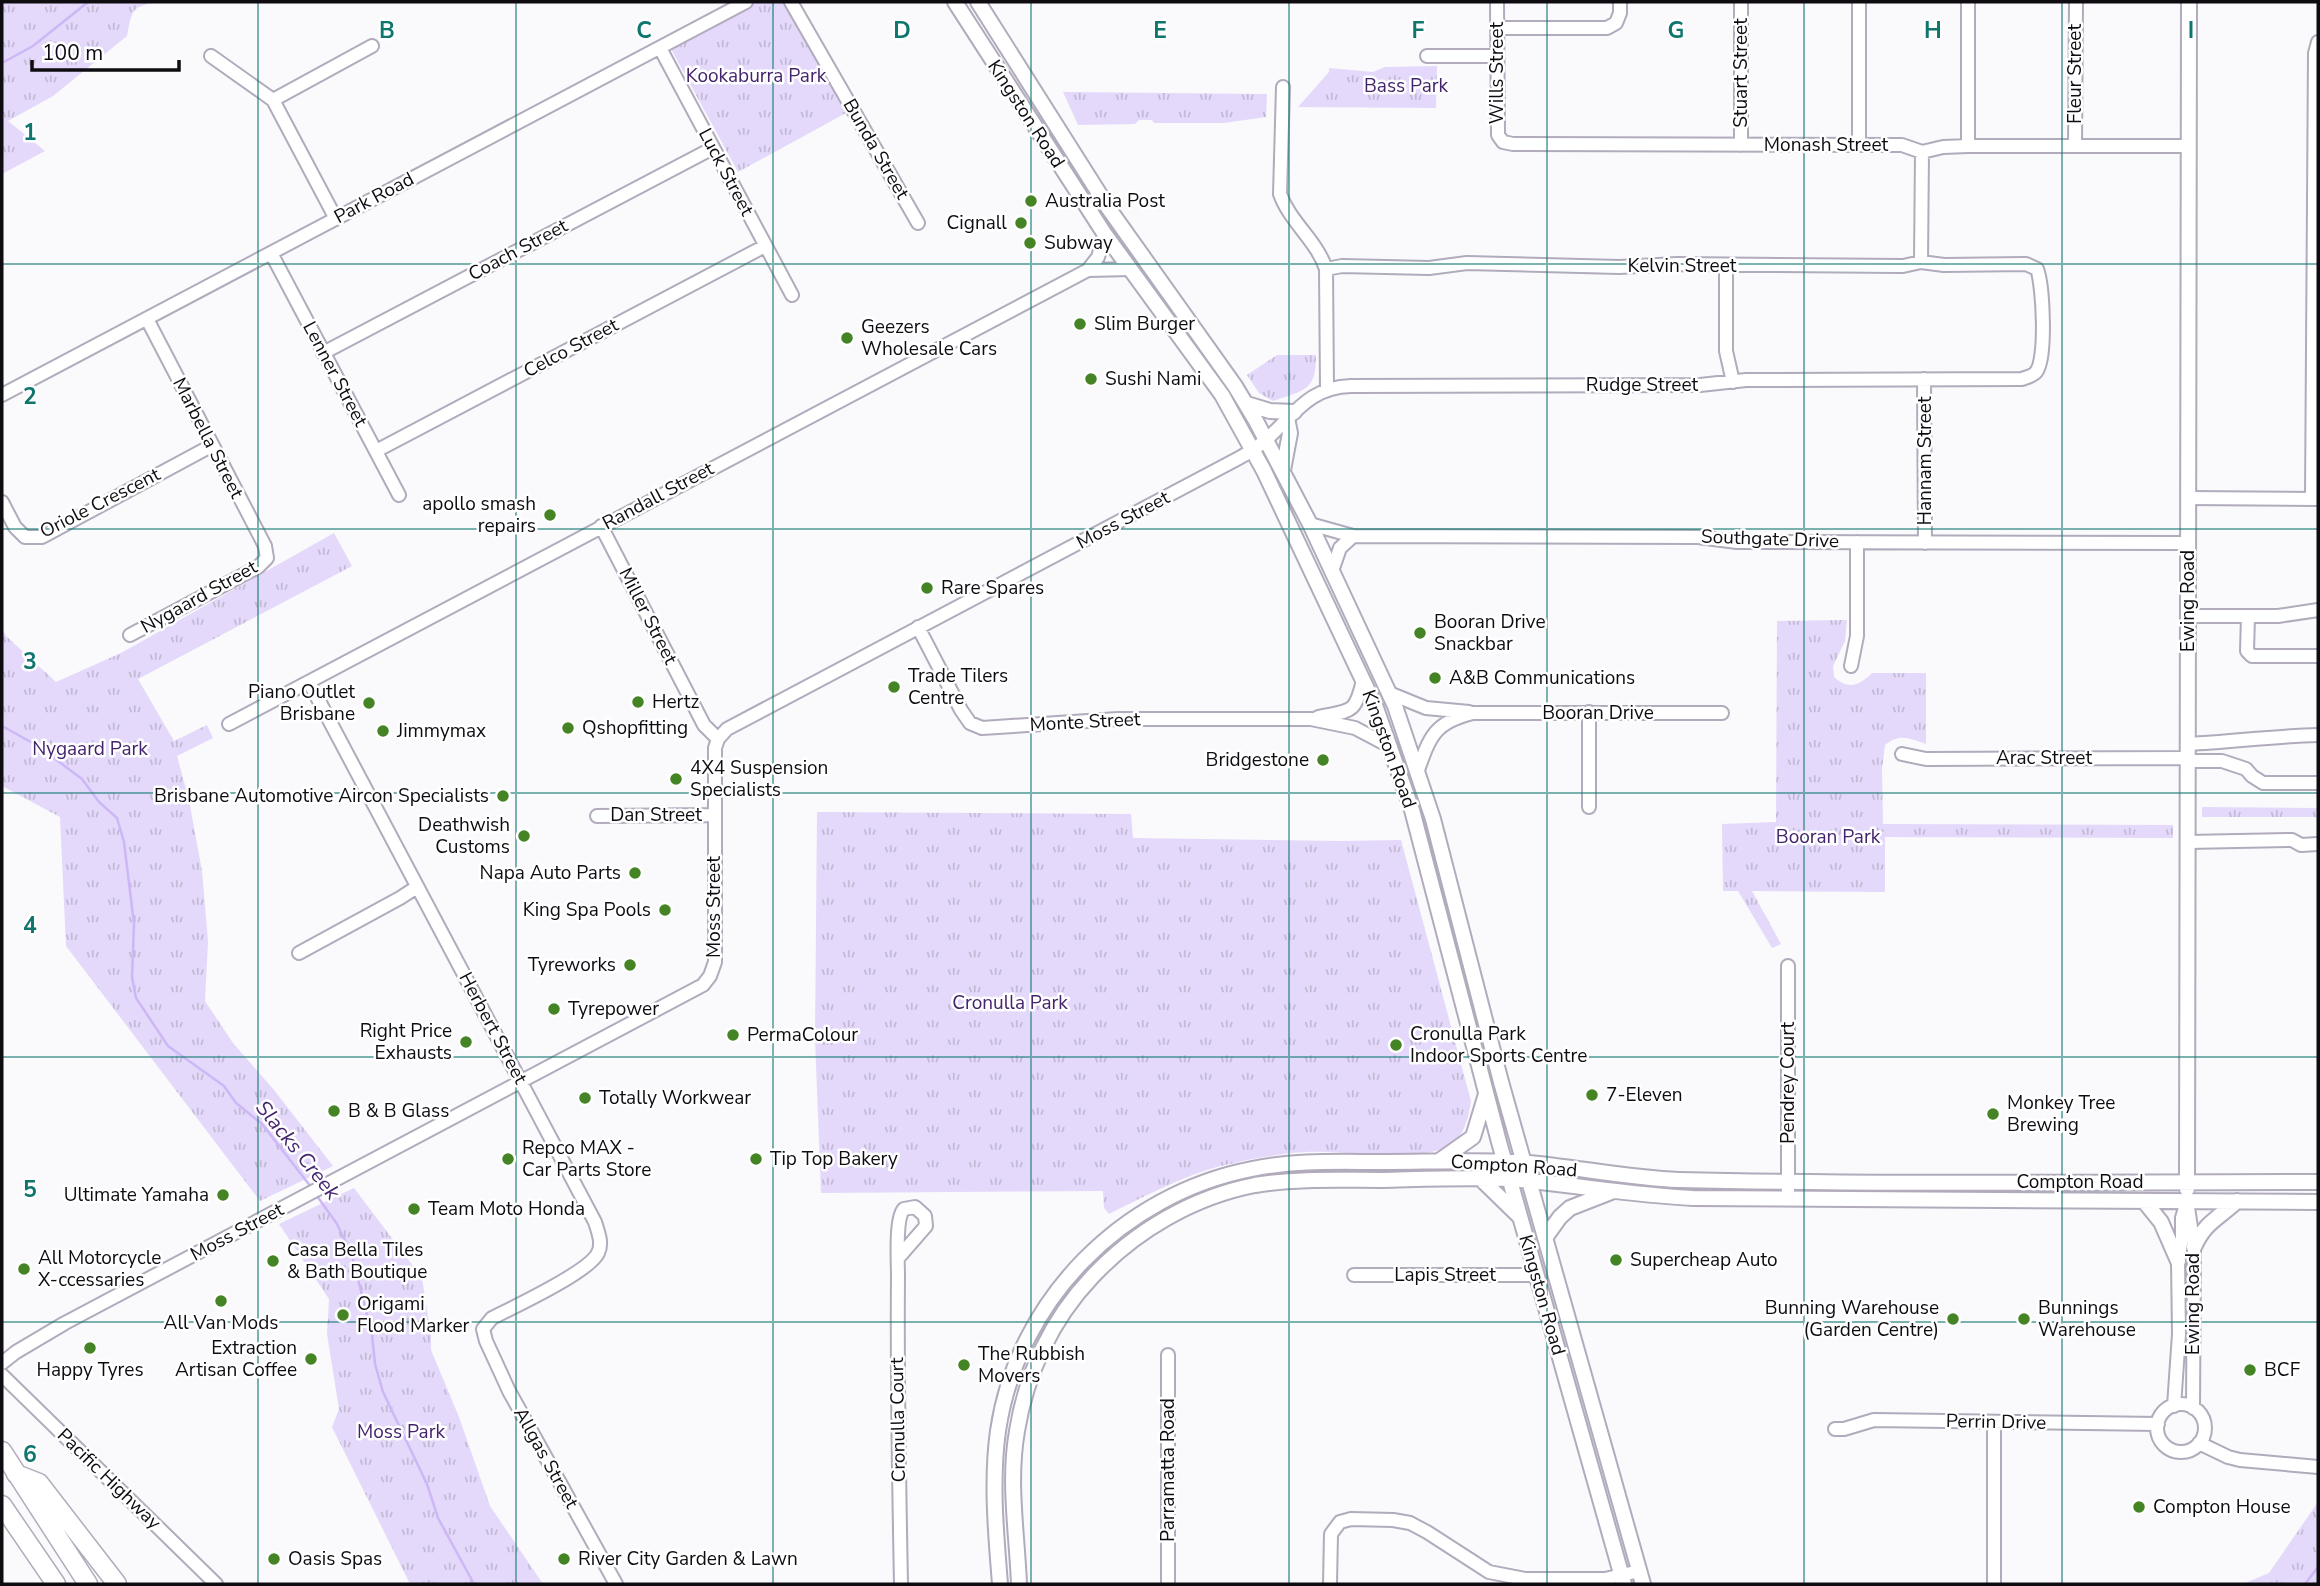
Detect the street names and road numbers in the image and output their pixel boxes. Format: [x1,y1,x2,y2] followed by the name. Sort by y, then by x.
[1728,18,1754,128] street label: Stuart Street
[1484,21,1510,124] street label: Wills Street
[2062,24,2088,124] street label: Fleur Street
[981,55,1071,173] street label: Kingston Road
[837,94,915,204] street label: Bunda Street
[692,124,760,221] street label: Luck Street
[1764,132,1889,158] street label: Monash Street
[329,166,419,230] street label: Park Road
[464,213,573,287] street label: Coach Street
[1628,253,1737,279] street label: Kelvin Street
[519,312,623,384] street label: Celco Street
[296,317,374,431] street label: Lenner Street
[1586,372,1699,398] street label: Rudge Street
[166,373,250,503] street label: Marbella Street
[1912,396,1938,526] street label: Hannam Street
[598,456,719,536] street label: Randall Street
[35,461,165,544] street label: Oriole Crescent
[1072,484,1174,555] street label: Moss Street
[1701,524,1839,554] street label: Southgate Drive
[2175,550,2201,652] street label: Ewing Road
[136,554,262,640] street label: Nygaard Street
[612,563,684,669] street label: Miller Street
[1356,686,1422,812] street label: Kingston Road
[1542,700,1654,726] street label: Booran Drive
[1029,706,1141,738] street label: Monte Street
[1996,745,2092,771] street label: Arac Street
[610,802,702,828] street label: Dan Street
[701,856,727,958] street label: Moss Street
[453,967,534,1089] street label: Herbert Street
[1775,1022,1801,1144] street label: Pendrey Court
[1450,1149,1578,1183] street label: Compton Road
[2017,1169,2143,1195] street label: Compton Road
[186,1196,288,1267] street label: Moss Street
[1512,1232,1572,1358] street label: Kingston Road
[2180,1253,2206,1355] street label: Ewing Road
[1394,1262,1496,1288] street label: Lapis Street
[884,1357,912,1483] street label: Cronulla Court
[1155,1398,1181,1542] street label: Parramatta Road
[507,1403,585,1514] street label: Allgas Street
[1946,1408,2046,1436] street label: Perrin Drive
[51,1423,167,1536] street label: Pacific Highway

